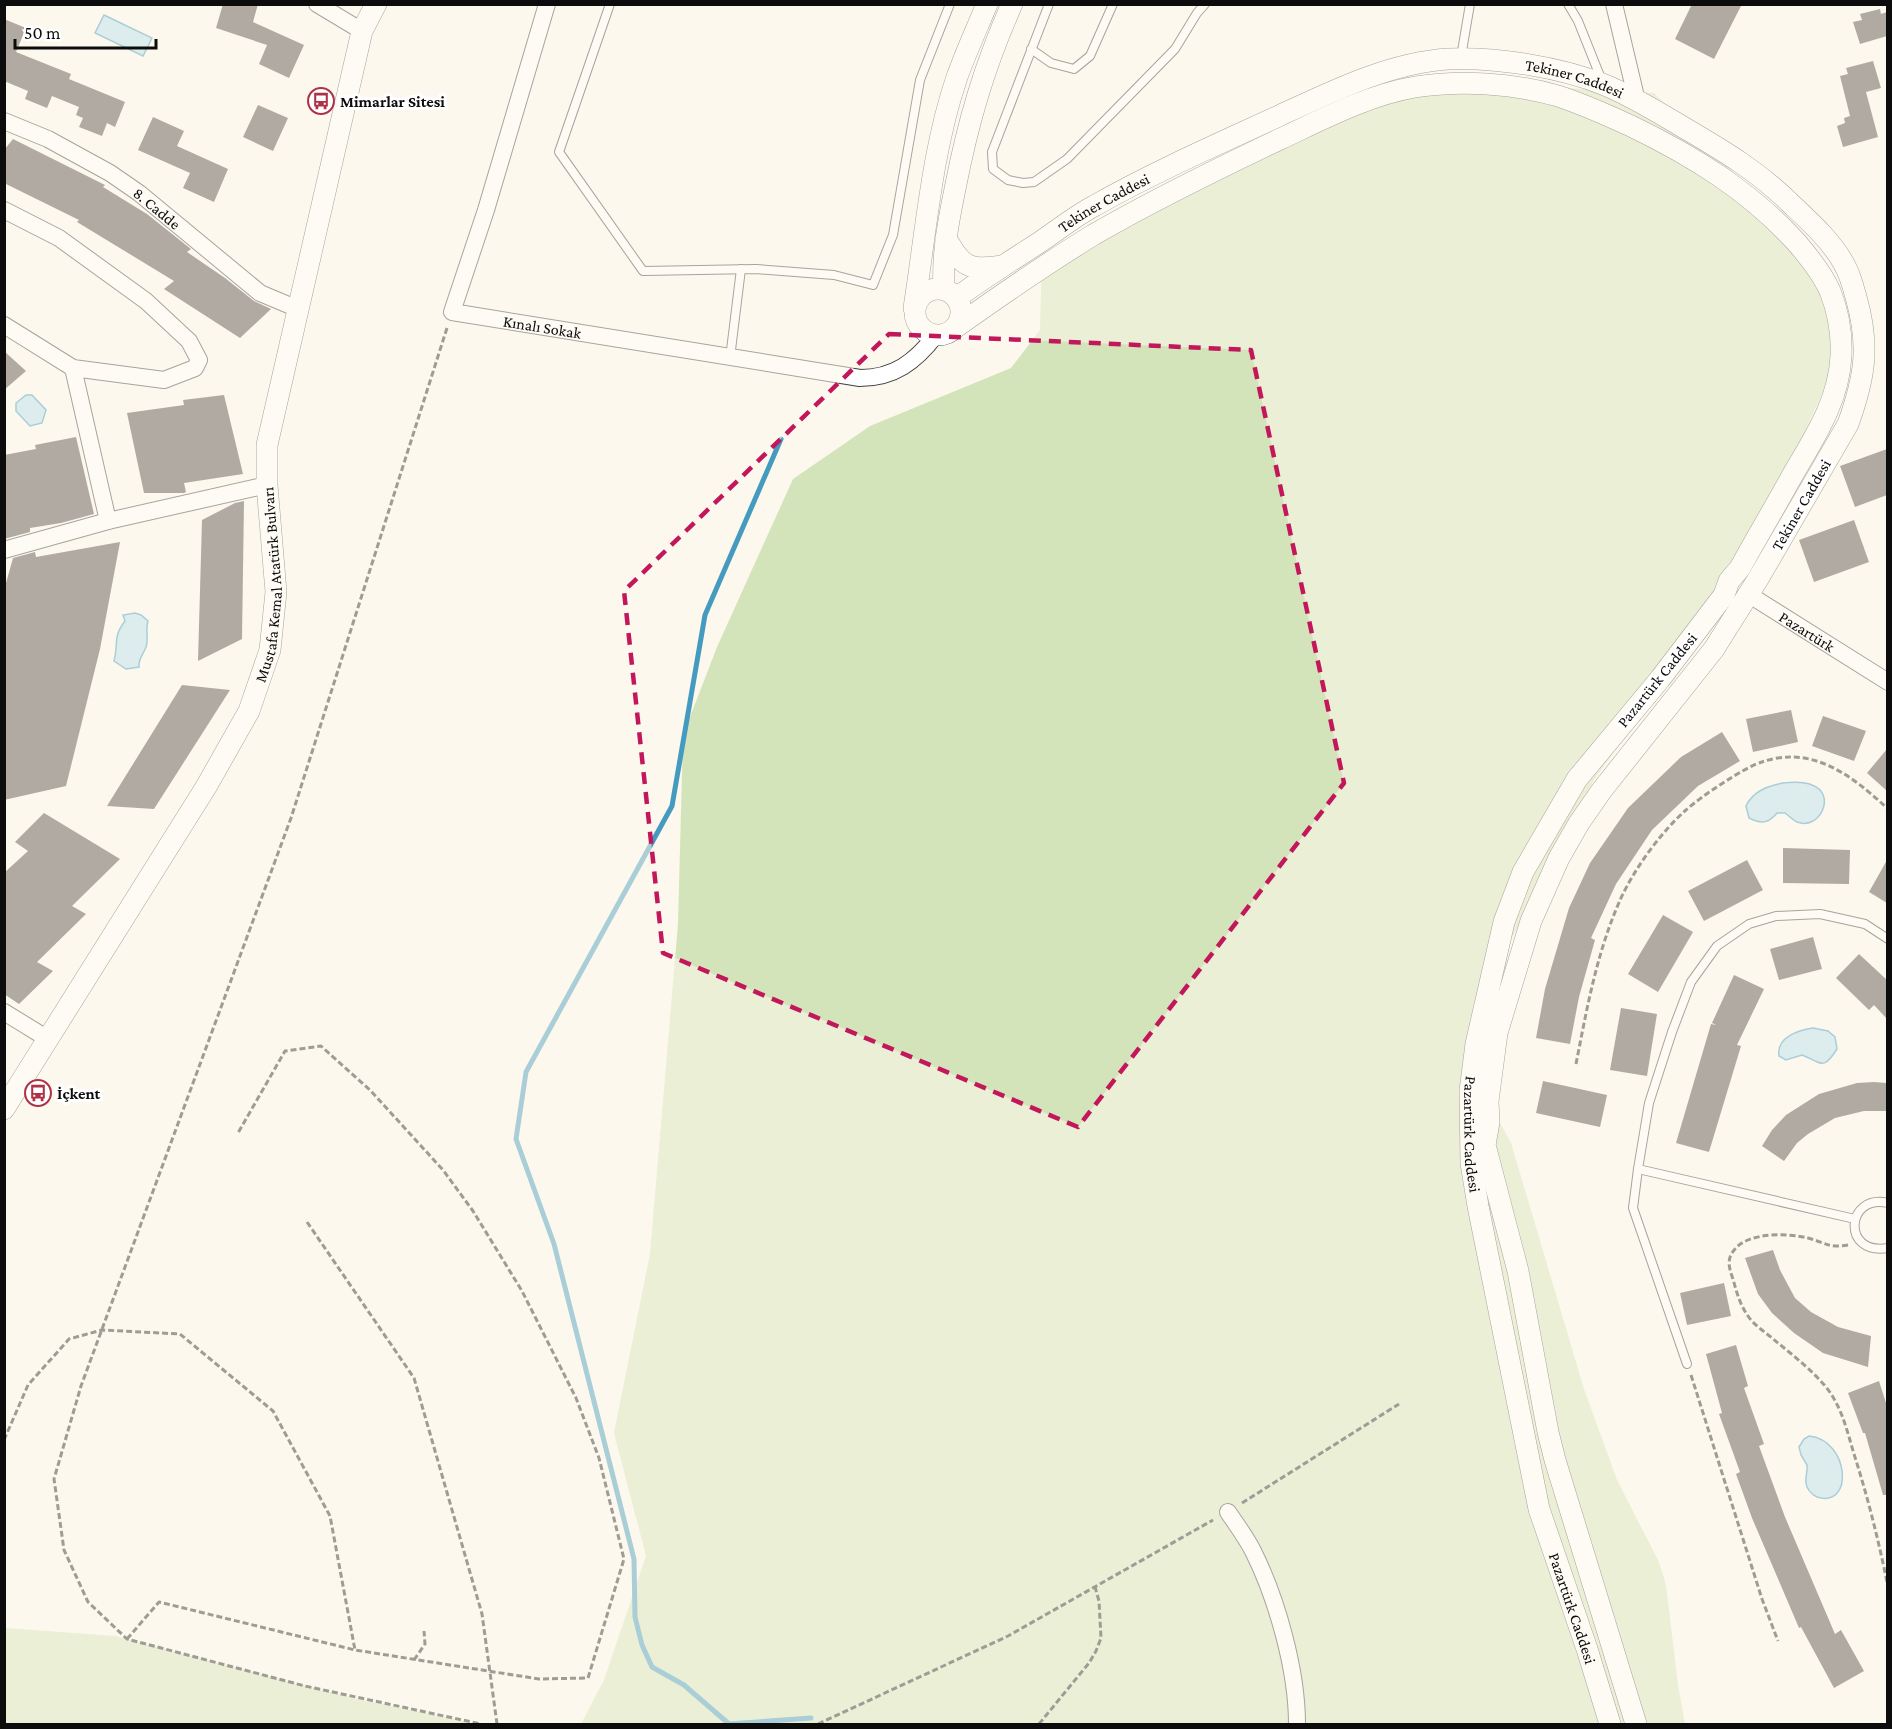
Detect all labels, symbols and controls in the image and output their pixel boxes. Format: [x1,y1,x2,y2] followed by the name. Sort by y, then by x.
[15,12,156,50] scale bar
[24,23,61,43] text: 50 m
[1524,56,1627,101] street label: Tekiner Caddesi
[306,86,336,116] bus stop icon: Mimarlar Sitesi
[340,93,445,110] place label: Mimarlar Sitesi
[1055,170,1152,235] street label: Tekiner Caddesi
[131,184,184,232] street label: 8. Cadde
[502,312,583,341] street label: Kınalı Sokak
[1768,456,1834,554] street label: Tekiner Caddesi
[251,486,285,684] street label: Mustafa Kemal Atatürk Bulvarı
[1776,608,1838,655] street label: Pazartürk
[1614,630,1700,730] street label: Pazartürk Caddesi
[1461,1075,1484,1193] street label: Pazartürk Caddesi
[23,1078,53,1108] bus stop icon: İçkent
[57,1085,101,1102] place label: İçkent
[1546,1550,1599,1666] street label: Pazartürk Caddesi

